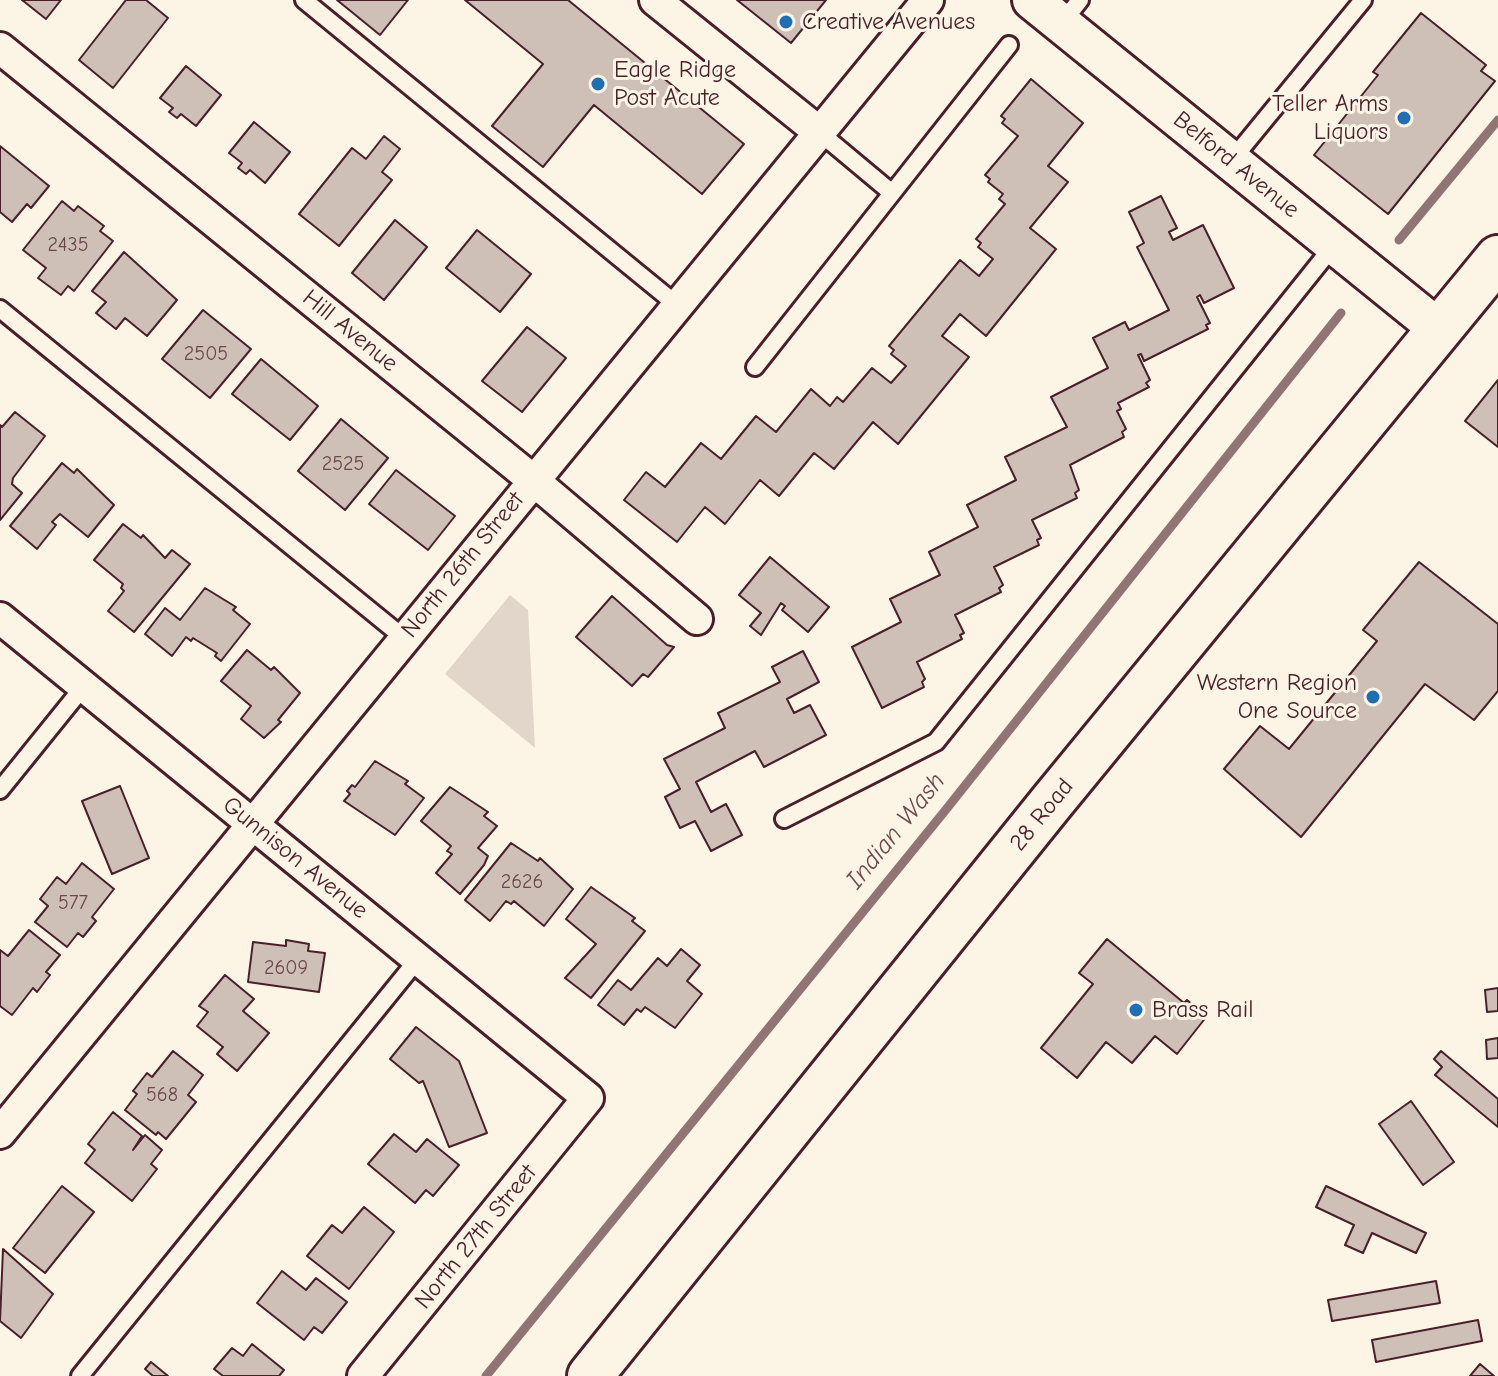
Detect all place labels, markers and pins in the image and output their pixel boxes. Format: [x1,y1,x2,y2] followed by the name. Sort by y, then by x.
[802,8,975,36] place label: Creative Avenues
[777,13,795,31] marker: Creative Avenues
[614,56,736,112] place label: Eagle Ridge Post Acute
[589,75,607,93] marker: Eagle Ridge Post Acute
[1272,90,1388,146] place label: Teller Arms Liquors
[1395,109,1413,127] marker: Teller Arms Liquors
[1197,669,1357,725] place label: Western Region One Source
[1364,688,1382,706] marker: Western Region One Source
[1152,996,1253,1024] place label: Brass Rail
[1127,1001,1145,1019] marker: Brass Rail

